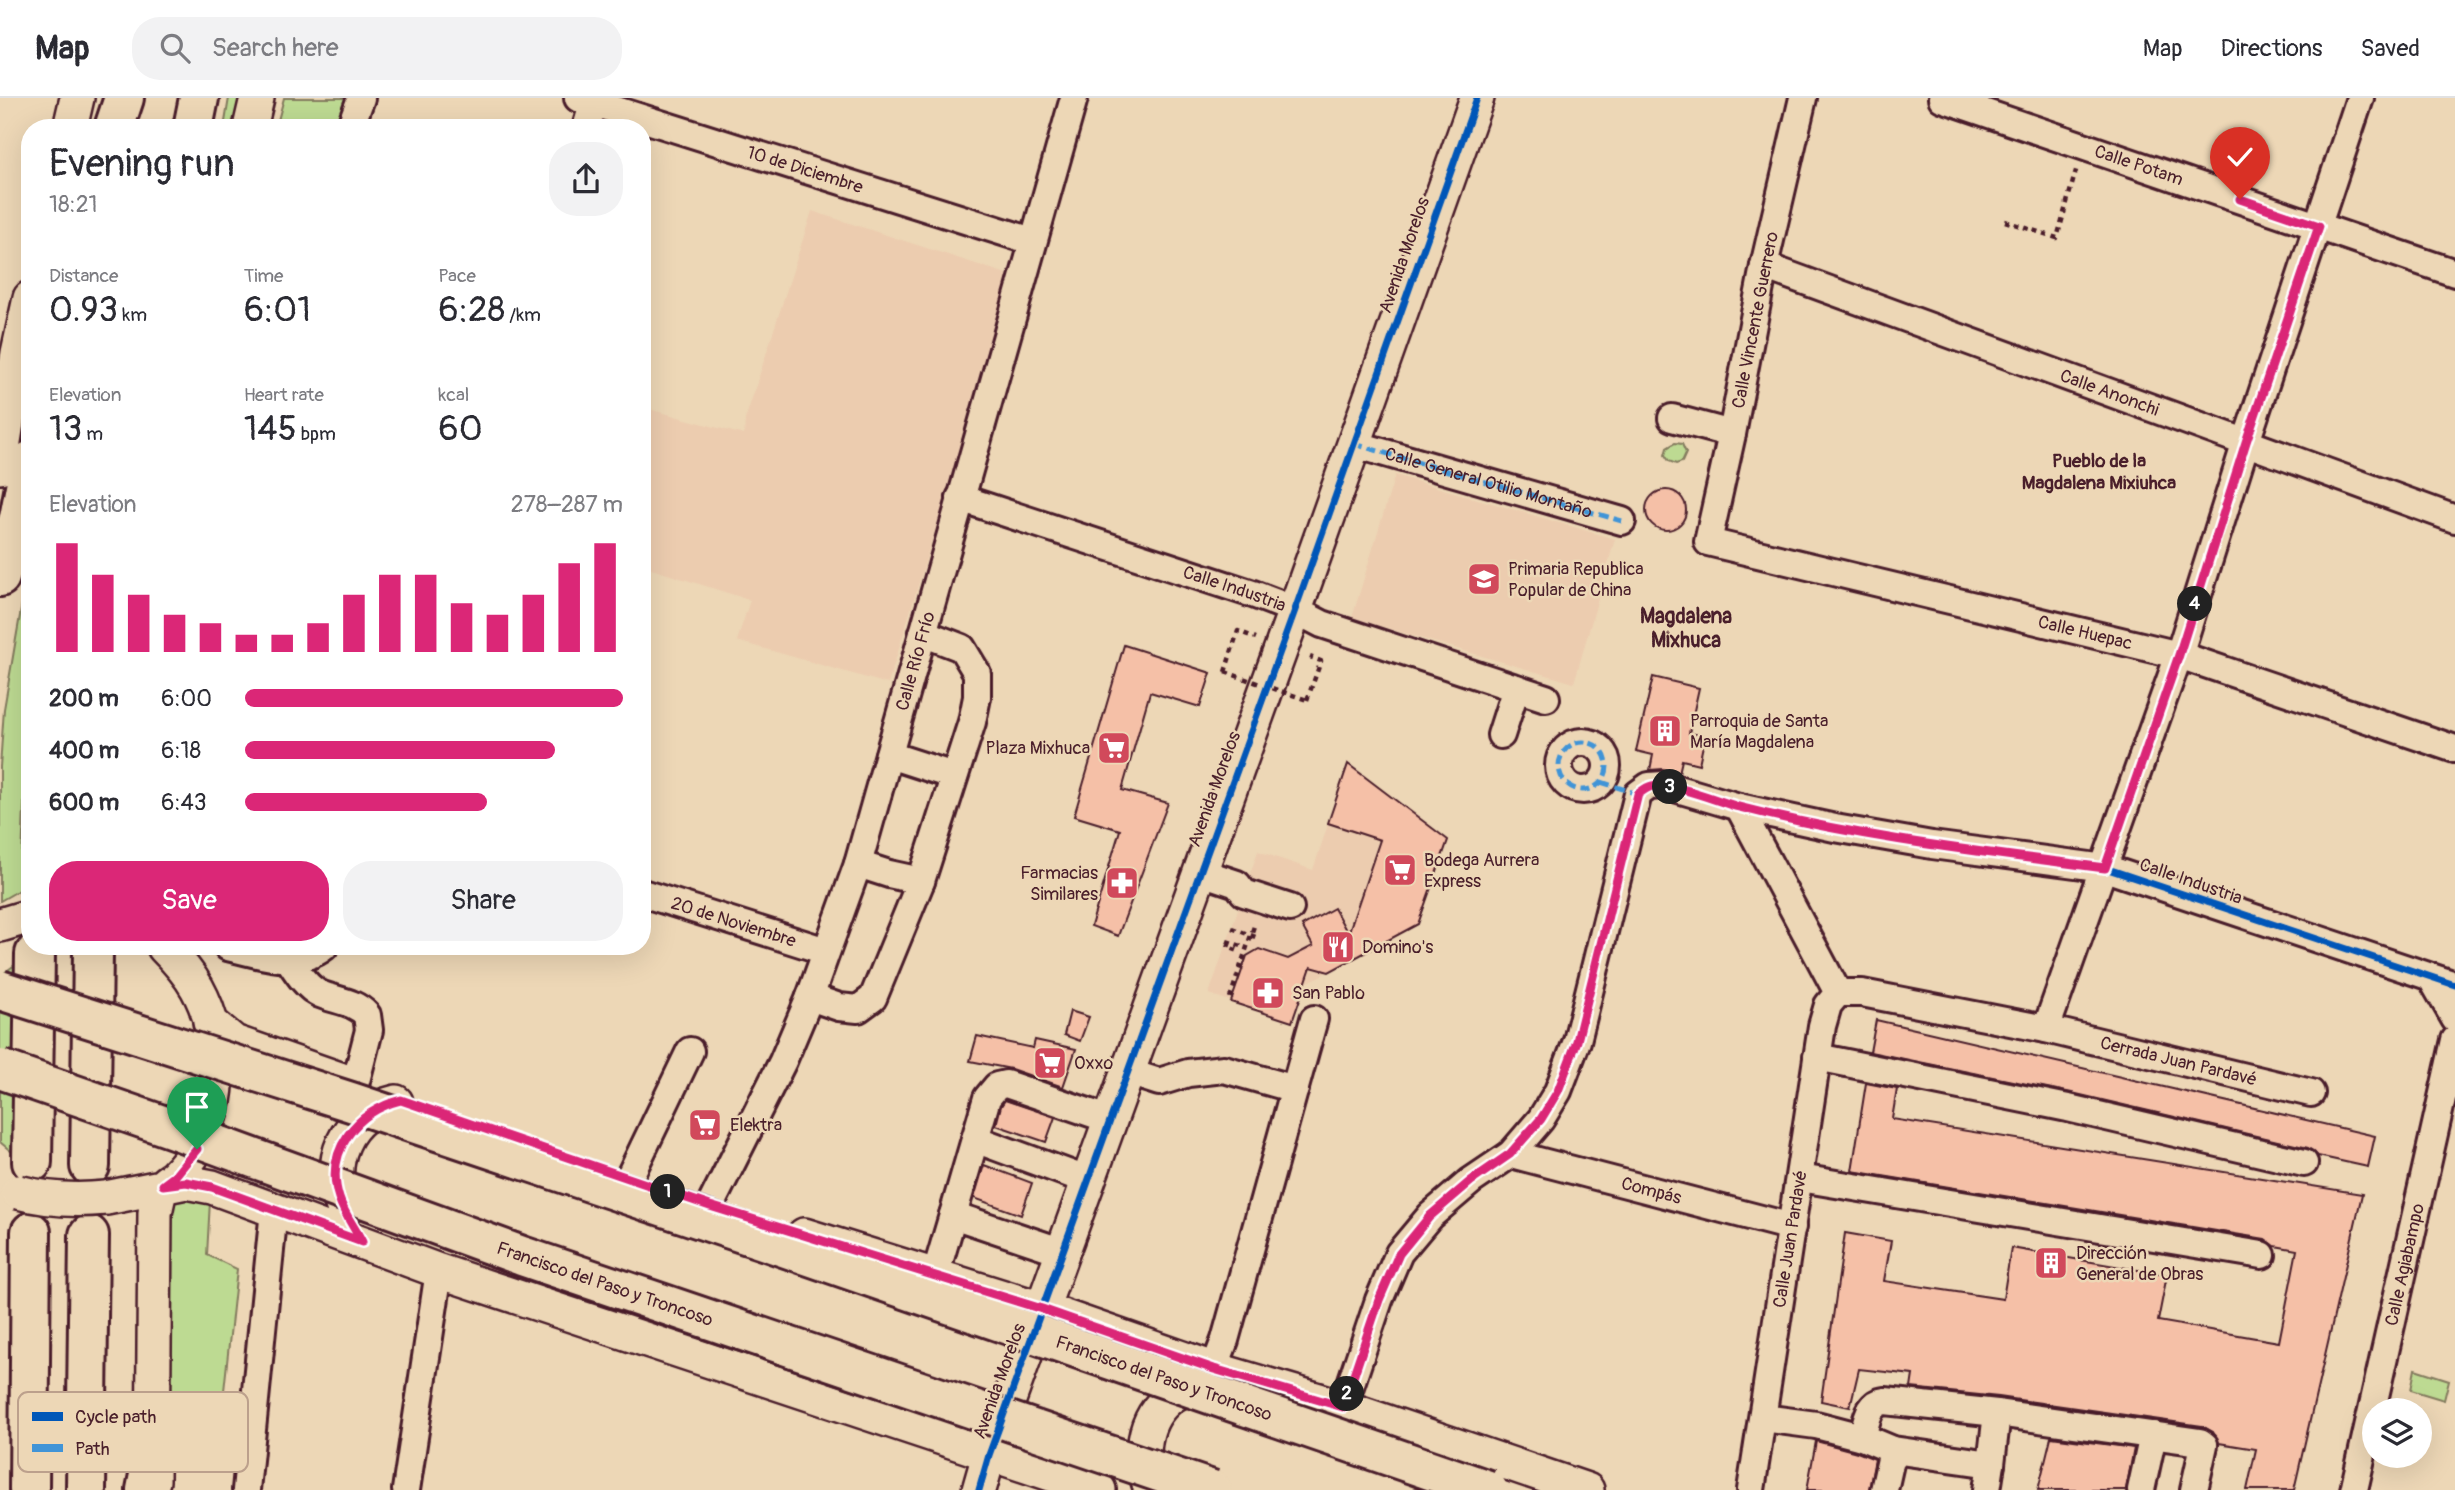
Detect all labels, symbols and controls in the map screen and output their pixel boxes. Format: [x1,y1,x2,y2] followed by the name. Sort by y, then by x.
[132,17,622,80] search box
[35,28,90,69] text: Map
[156,29,194,67] icon: search
[212,32,339,64] text: Search here
[2143,34,2183,63] text: Map
[2221,34,2322,63] text: Directions
[2360,34,2420,63] text: Saved
[2210,127,2270,199] pin
[2221,138,2259,176] icon: check
[49,140,235,188] text: Evening run
[2091,140,2186,191] street label: Calle Potam
[744,141,866,199] street label: 10 de Diciembre
[549,142,623,216] button: share
[49,190,98,219] text: 18:21
[1374,194,1435,316] street label: Avenida Morelos
[1727,229,1784,410] street label: Calle Vincente Guerrero
[49,264,118,288] text: Distance
[244,264,283,288] text: Time
[438,264,476,288] text: Pace
[49,288,118,332] text: 0.93
[244,288,311,332] text: 6:01
[438,288,505,332] text: 6:28
[118,303,147,327] text: km
[505,303,541,327] text: /km
[2057,364,2162,422] street label: Calle Anonchi
[49,383,121,407] text: Elevation
[244,383,324,407] text: Heart rate
[438,383,469,407] text: kcal
[49,407,82,451] text: 13
[244,407,297,451] text: 145
[438,407,483,451] text: 60
[82,422,103,446] text: m
[297,422,336,446] text: bpm
[1382,442,1595,524] street label: Calle General Otilio Montaño
[2022,449,2176,495] district label: Pueblo de la Magdalena Mixiuhca
[49,490,137,519] text: Elevation
[511,490,623,519] text: 278–287 m
[1508,558,1644,602] place label: Primaria Republica Popular de China
[1465,560,1503,598] school or university icon: Primaria Republica Popular de China
[1180,561,1289,617] street label: Calle Industria
[2178,587,2212,622] pin: 4
[2189,591,2200,615] text: 4
[1640,603,1732,654] district label: Magdalena Mixhuca
[891,609,941,713] street label: Calle Río Frío
[2036,611,2135,655] street label: Calle Huepac
[49,684,119,713] text: 200 m
[161,684,212,713] text: 6:00
[1690,710,1828,754] place label: Parroquia de Santa María Magdalena
[1646,712,1684,750] building icon: Parroquia de Santa María Magdalena
[1183,728,1246,850] street label: Avenida Morelos
[1095,729,1133,767] supermarket icon: Plaza Mixhuca
[49,736,119,765] text: 400 m
[161,736,201,765] text: 6:18
[986,737,1090,760] place label: Plaza Mixhuca
[1652,770,1688,804] pin: 3
[1664,774,1675,798] text: 3
[49,788,119,817] text: 600 m
[161,788,207,817] text: 6:43
[1424,849,1539,893] place label: Bodega Aurrera Express
[1381,851,1419,889] supermarket icon: Bodega Aurrera Express
[2136,853,2245,910] street label: Calle Industria
[49,861,329,941] button: Save
[343,861,623,941] button: Share
[1020,862,1098,906] place label: Farmacias Similares
[1103,864,1141,902] pharmacy icon: Farmacias Similares
[668,892,799,953] street label: 20 de Noviembre
[1319,928,1357,966] restaurant icon: Domino's
[1362,936,1433,959] place label: Domino's
[1249,974,1287,1012] pharmacy icon: San Pablo
[1292,982,1365,1005] place label: San Pablo
[2098,1032,2259,1092] street label: Cerrada Juan Pardavé
[1031,1044,1069,1082] supermarket icon: Oxxo
[1074,1052,1113,1075] place label: Oxxo
[167,1077,227,1149] pin
[178,1088,216,1126] icon: arrive
[686,1106,724,1144] supermarket icon: Elektra
[730,1114,782,1137] place label: Elektra
[1768,1169,1813,1309] street label: Calle Juan Pardavé
[1619,1172,1684,1210] street label: Compás
[650,1174,686,1210] pin: 1
[664,1179,671,1203] text: 1
[2380,1201,2430,1328] street label: Calle Agiabampo
[493,1237,716,1332] street label: Francisco del Paso y Troncoso
[2076,1242,2203,1286] place label: Dirección General de Obras
[2032,1244,2070,1282] building icon: Dirección General de Obras
[968,1320,1031,1442] street label: Avenida Morelos
[1053,1331,1275,1427] street label: Francisco del Paso y Troncoso
[1330,1376,1364,1412] pin: 2
[1341,1381,1352,1405] text: 2
[18,1392,248,1472] legend
[2362,1398,2432,1468] map controls
[2362,1398,2432,1468] button: layers
[75,1405,156,1429] text: Cycle path
[75,1437,110,1461] text: Path

